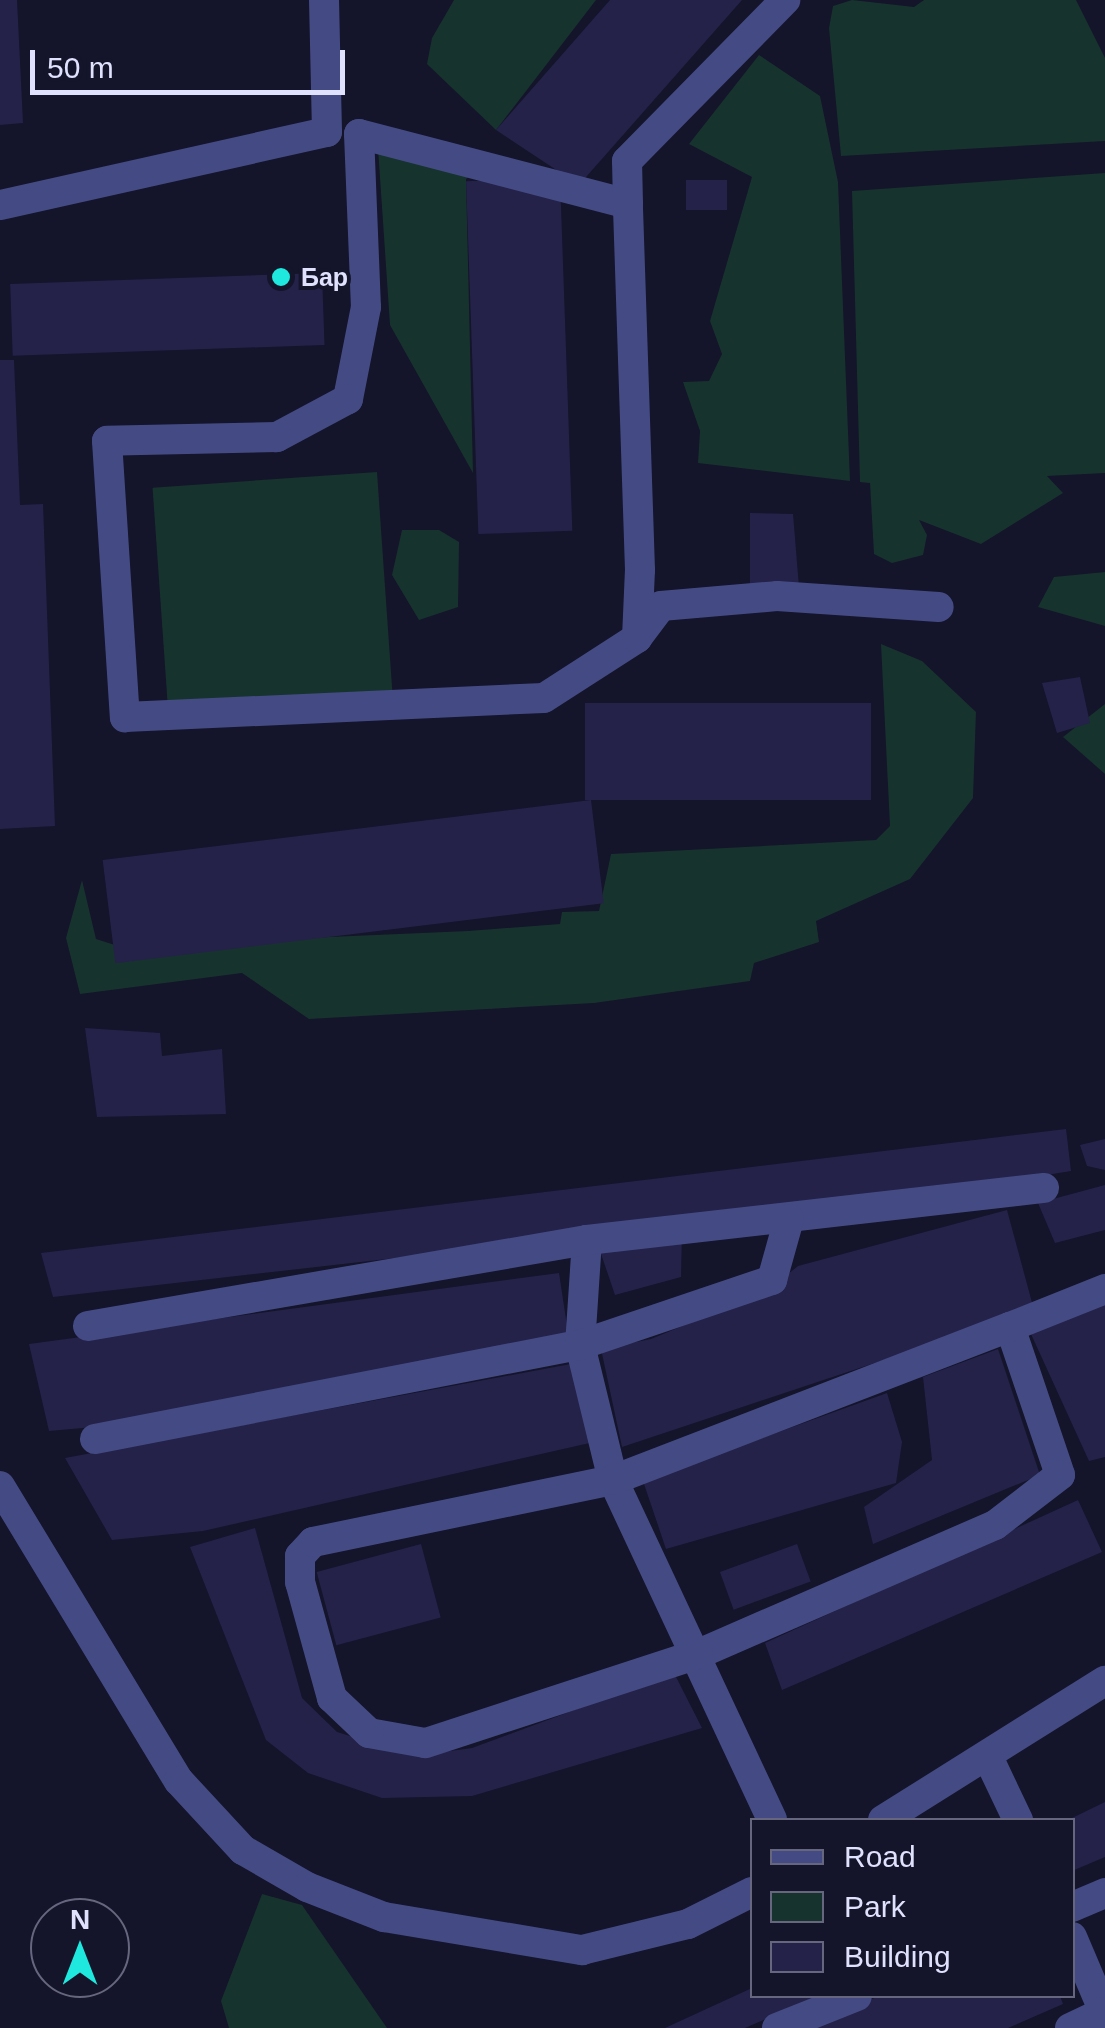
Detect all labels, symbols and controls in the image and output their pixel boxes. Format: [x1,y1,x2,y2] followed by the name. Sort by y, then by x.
[35,30,350,92] scale bar
[47,51,114,84] text: 50 m
[301,262,348,292] place label: Бар
[270,266,292,288] marker: Бар
[750,1818,1075,1998] legend
[844,1840,916,1873] text: Road
[844,1890,906,1923] text: Park
[30,1898,130,1998] north arrow
[70,1904,90,1935] text: N
[844,1940,951,1973] text: Building

